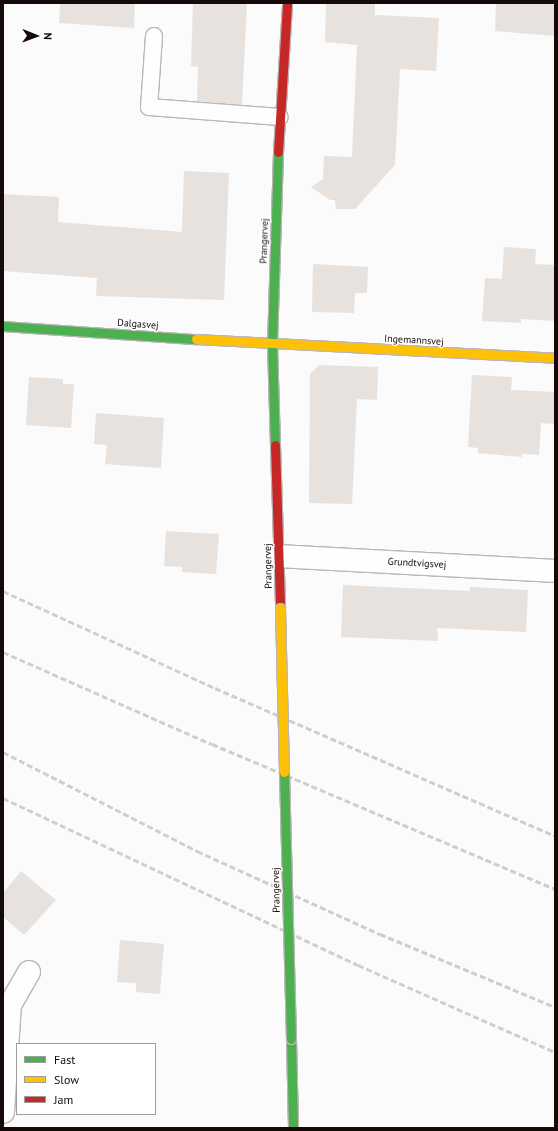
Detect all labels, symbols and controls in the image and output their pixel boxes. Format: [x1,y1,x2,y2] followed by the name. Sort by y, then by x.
[16,16,56,56] north arrow
[41,32,55,40] text: N
[257,218,271,264] street label: Prangervej
[117,317,159,331] street label: Dalgasvej
[384,332,444,348] street label: Ingemannsvej
[262,543,274,589] street label: Prangervej
[387,555,447,571] street label: Grundtvigsvej
[270,867,282,913] street label: Prangervej
[16,1043,156,1115] legend
[54,1052,75,1067] text: Fast
[54,1072,79,1087] text: Slow
[54,1092,73,1107] text: Jam

